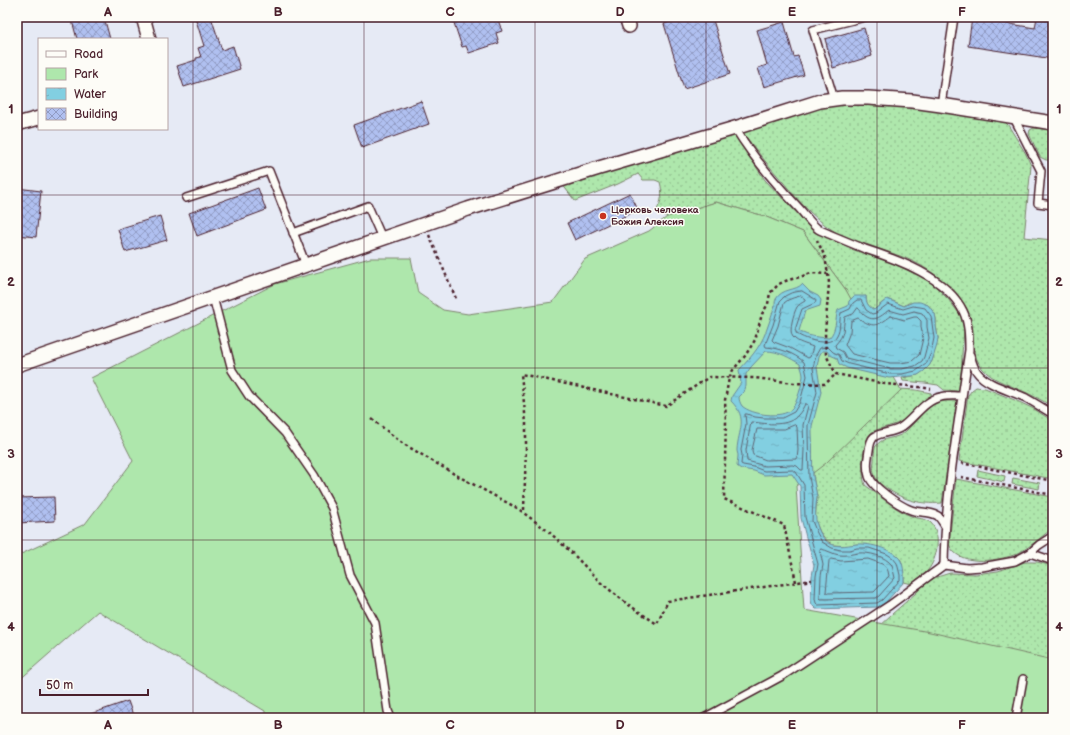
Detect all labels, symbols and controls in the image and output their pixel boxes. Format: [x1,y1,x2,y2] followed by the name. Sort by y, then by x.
[103,4,112,20] text: A
[273,4,283,20] text: B
[445,4,455,20] text: C
[615,4,625,20] text: D
[788,4,797,20] text: E
[958,4,966,20] text: F
[38,38,168,130] legend
[74,47,103,62] text: Road
[74,67,98,82] text: Park
[74,87,106,102] text: Water
[8,101,14,117] text: 1
[1056,101,1062,117] text: 1
[74,107,118,122] text: Building
[611,204,699,228] place label: Церковь человека Божия Алексия
[598,211,608,221] marker: Церковь человека Божия Алексия
[7,274,15,290] text: 2
[1055,274,1063,290] text: 2
[7,446,15,462] text: 3
[1055,446,1063,462] text: 3
[7,619,15,635] text: 4
[1055,619,1063,635] text: 4
[40,671,148,697] scale bar
[46,678,73,693] text: 50 m
[103,717,112,733] text: A
[273,717,283,733] text: B
[445,717,455,733] text: C
[615,717,625,733] text: D
[788,717,797,733] text: E
[958,717,966,733] text: F

